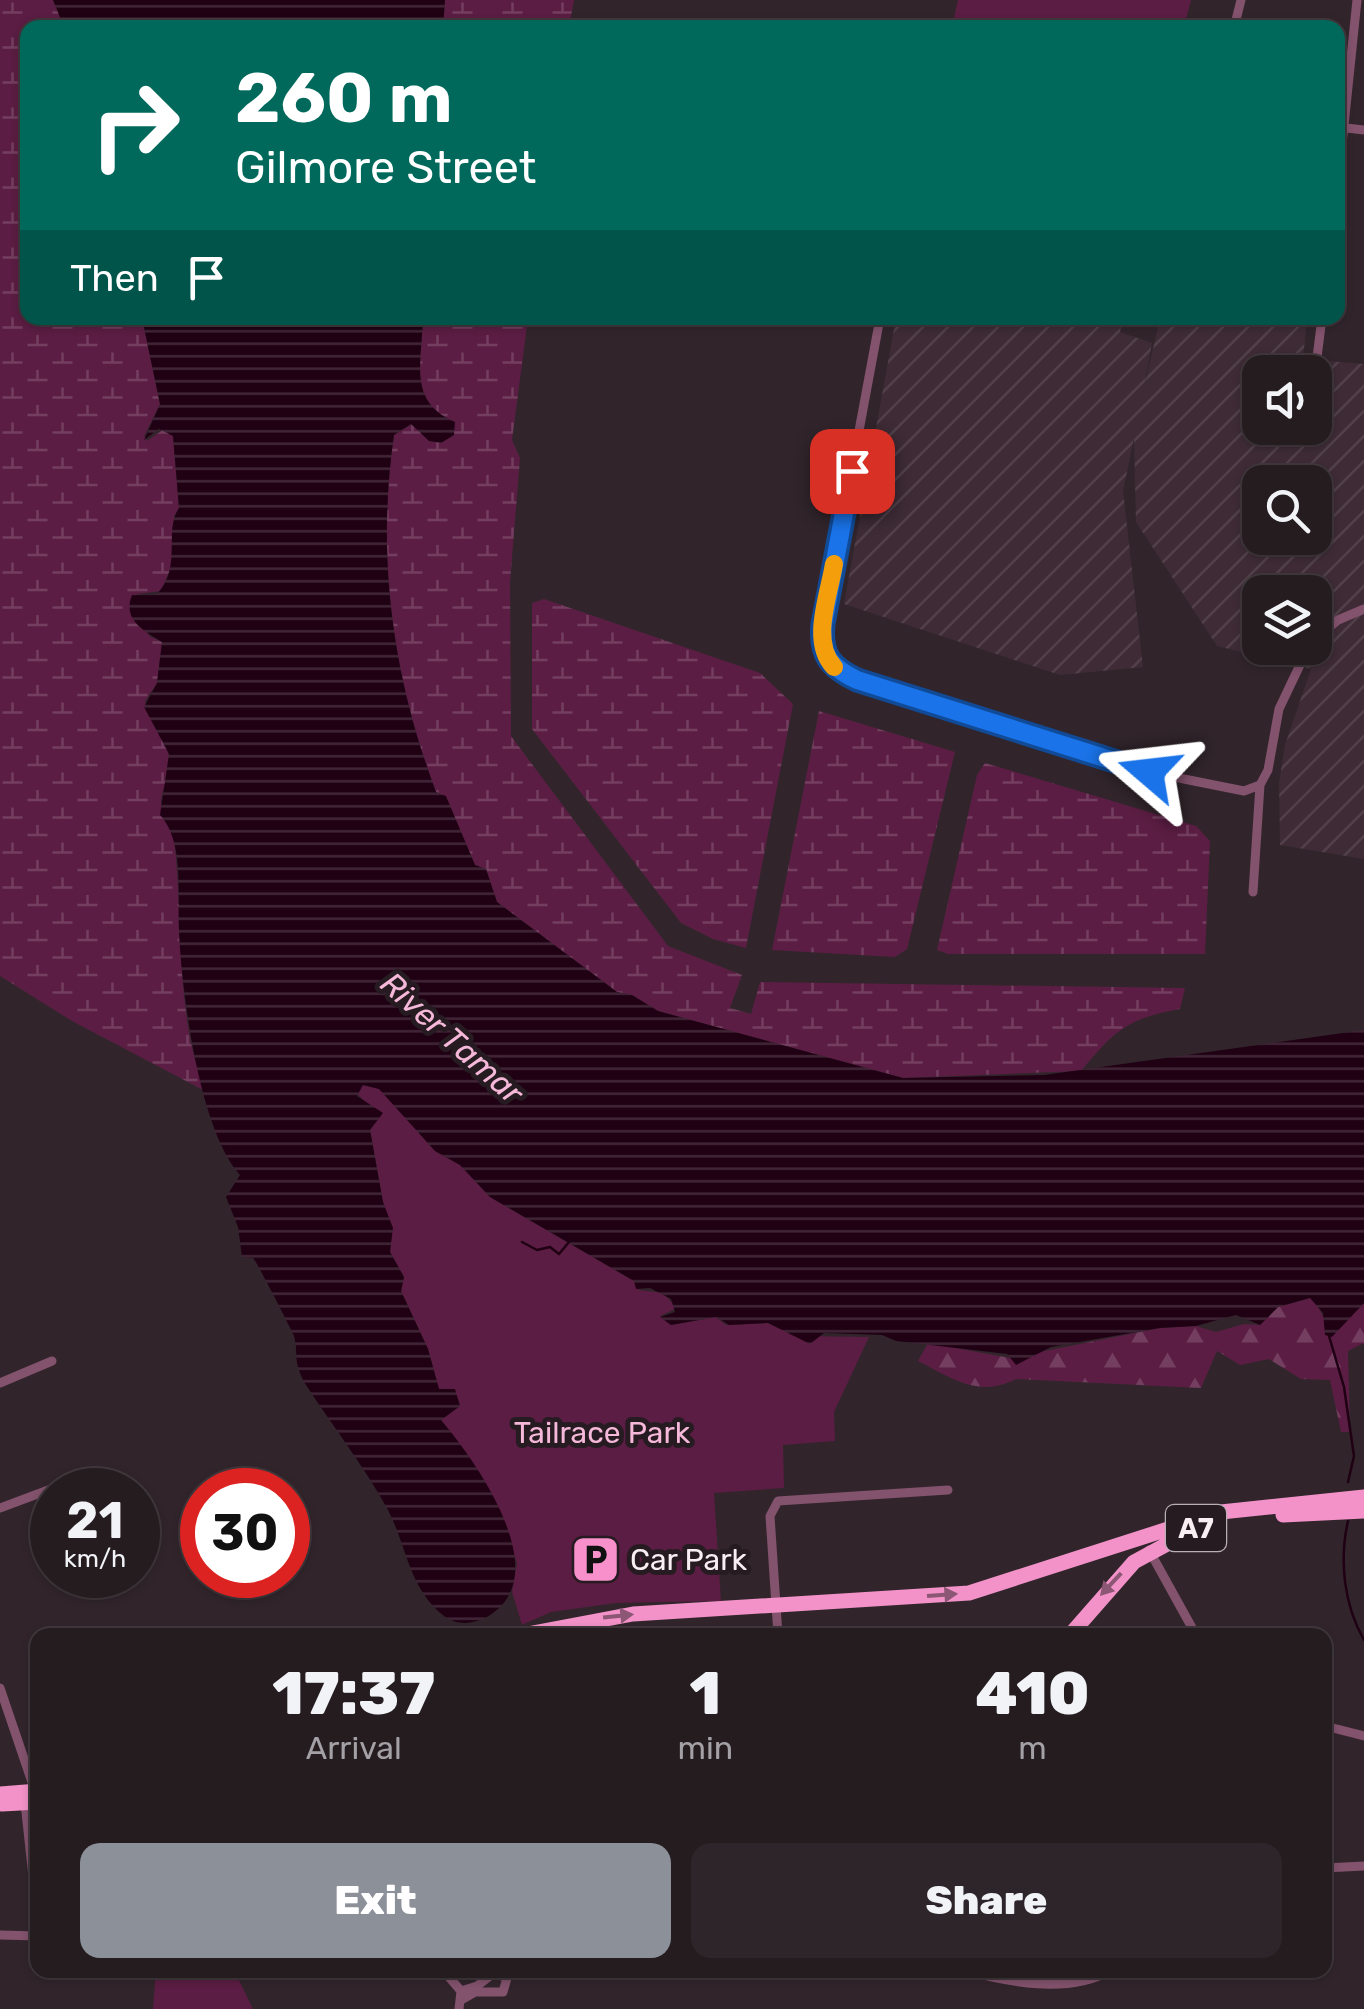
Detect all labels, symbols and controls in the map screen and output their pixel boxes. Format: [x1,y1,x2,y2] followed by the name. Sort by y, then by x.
[235,57,453,140] text: 260 m
[70,60,200,190] icon: right
[235,141,536,194] text: Gilmore Street
[179,250,234,305] icon: arrive
[70,255,159,301] text: Then
[1242,355,1332,665] map controls
[1242,355,1332,445] button: sound
[810,429,895,514] pin
[825,444,880,499] icon: arrive
[1242,465,1332,555] button: search
[1242,575,1332,665] button: layers
[1097,720,1201,824] position arrow
[373,964,532,1113] water label: River Tamar
[514,1415,691,1451] park label: Tailrace Park
[180,1468,310,1598] speed limit sign: 30
[66,1491,124,1551] text: 21
[1166,1505,1226,1551] road number: A7
[569,1534,621,1586] parking icon: Car Park
[630,1542,748,1578] place label: Car Park
[64,1544,126,1573] text: km/h
[1100,1571,1123,1595] one-way arrow
[926,1587,958,1603] one-way arrow
[602,1607,634,1623] one-way arrow
[272,1658,435,1729] text: 17:37
[689,1658,721,1729] text: 1
[975,1658,1090,1729] text: 410
[306,1729,402,1767] text: Arrival
[677,1729,733,1767] text: min
[1018,1729,1047,1767] text: m
[80,1843,671,1958] button: Exit
[691,1843,1282,1958] button: Share

